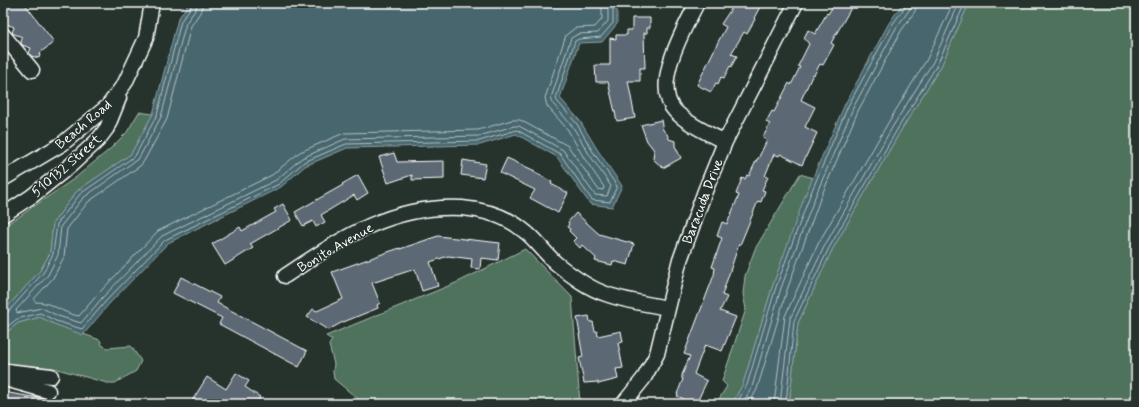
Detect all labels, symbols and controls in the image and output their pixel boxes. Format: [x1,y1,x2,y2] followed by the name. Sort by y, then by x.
[52,96,116,154] street label: Beach Road
[28,130,106,201] street label: 510132 Street
[678,156,728,247] street label: Baracuda Drive
[294,219,377,277] street label: Bonito Avenue

